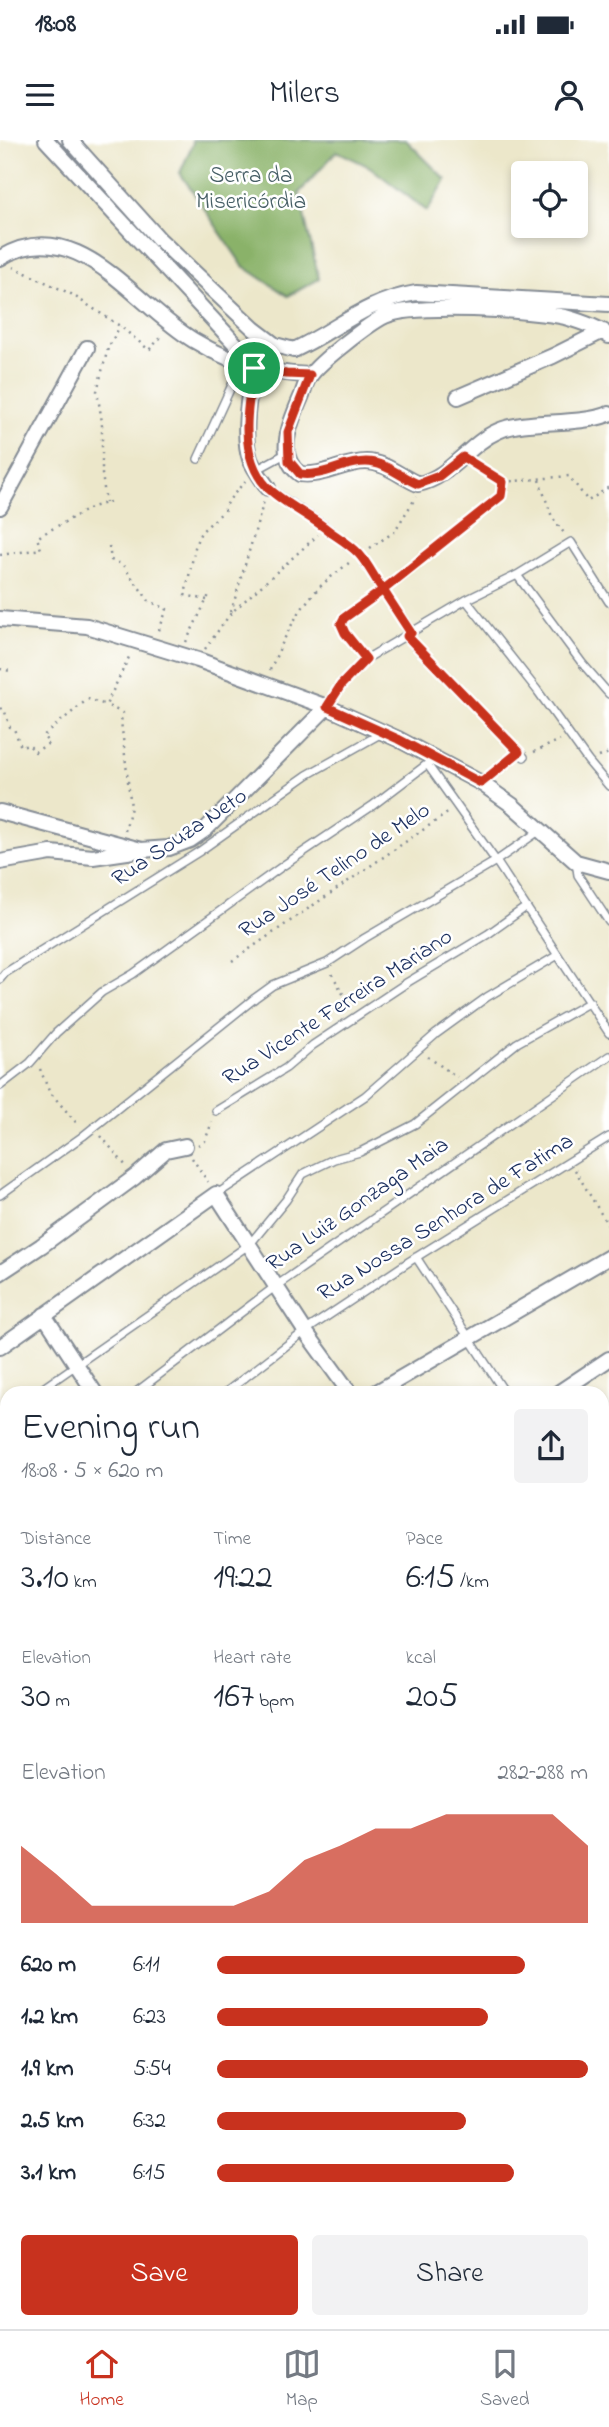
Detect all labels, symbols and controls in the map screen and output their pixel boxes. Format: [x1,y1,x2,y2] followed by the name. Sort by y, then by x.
[35,6,76,44] text: 18:08
[269,71,340,118] text: Milers
[21,76,59,114] icon: menu
[550,76,588,114] icon: person
[196,160,306,219] park label: Serra da Misericórdia
[511,161,588,238] map controls
[511,161,588,238] button: locate
[224,338,284,398] pin
[235,349,273,387] icon: arrive
[106,780,254,896] street label: Rua Souza Neto
[233,795,437,947] street label: Rua José Telino de Melo
[217,921,460,1095] street label: Rua Vicente Ferreira Mariano
[312,1126,580,1310] street label: Rua Nossa Senhora de Fatima
[260,1129,457,1281] street label: Rua Luiz Gonzaga Maia
[21,1401,200,1457] text: Evening run
[514,1409,588,1483] button: share
[21,1455,163,1488] text: 18:08 · 5 × 620 m
[21,1526,91,1553] text: Distance
[213,1526,251,1553] text: Time
[406,1526,443,1553] text: Pace
[21,1553,69,1604] text: 3.10
[213,1553,273,1604] text: 19:22
[406,1553,455,1604] text: 6:15
[69,1569,97,1596] text: km
[455,1569,489,1596] text: /km
[21,1645,91,1672] text: Elevation
[213,1645,291,1672] text: Heart rate
[406,1645,436,1672] text: kcal
[21,1672,51,1723] text: 30
[213,1672,254,1723] text: 167
[406,1672,458,1723] text: 205
[51,1688,70,1715] text: m
[254,1688,294,1715] text: bpm
[21,1757,106,1790] text: Elevation
[498,1757,588,1790] text: 282–288 m
[21,1949,76,1982] text: 620 m
[133,1949,160,1982] text: 6:11
[21,2001,78,2034] text: 1.2 km
[133,2001,166,2034] text: 6:23
[21,2053,74,2086] text: 1.9 km
[133,2053,171,2086] text: 5:54
[21,2105,84,2138] text: 2.5 km
[133,2105,166,2138] text: 6:32
[21,2157,76,2190] text: 3.1 km
[133,2157,166,2190] text: 6:15
[21,2235,298,2315] button: Save
[312,2235,588,2315] button: Share
[80,2345,124,2414] tab: Home
[283,2345,321,2414] tab: Map
[480,2345,529,2414] tab: Saved

